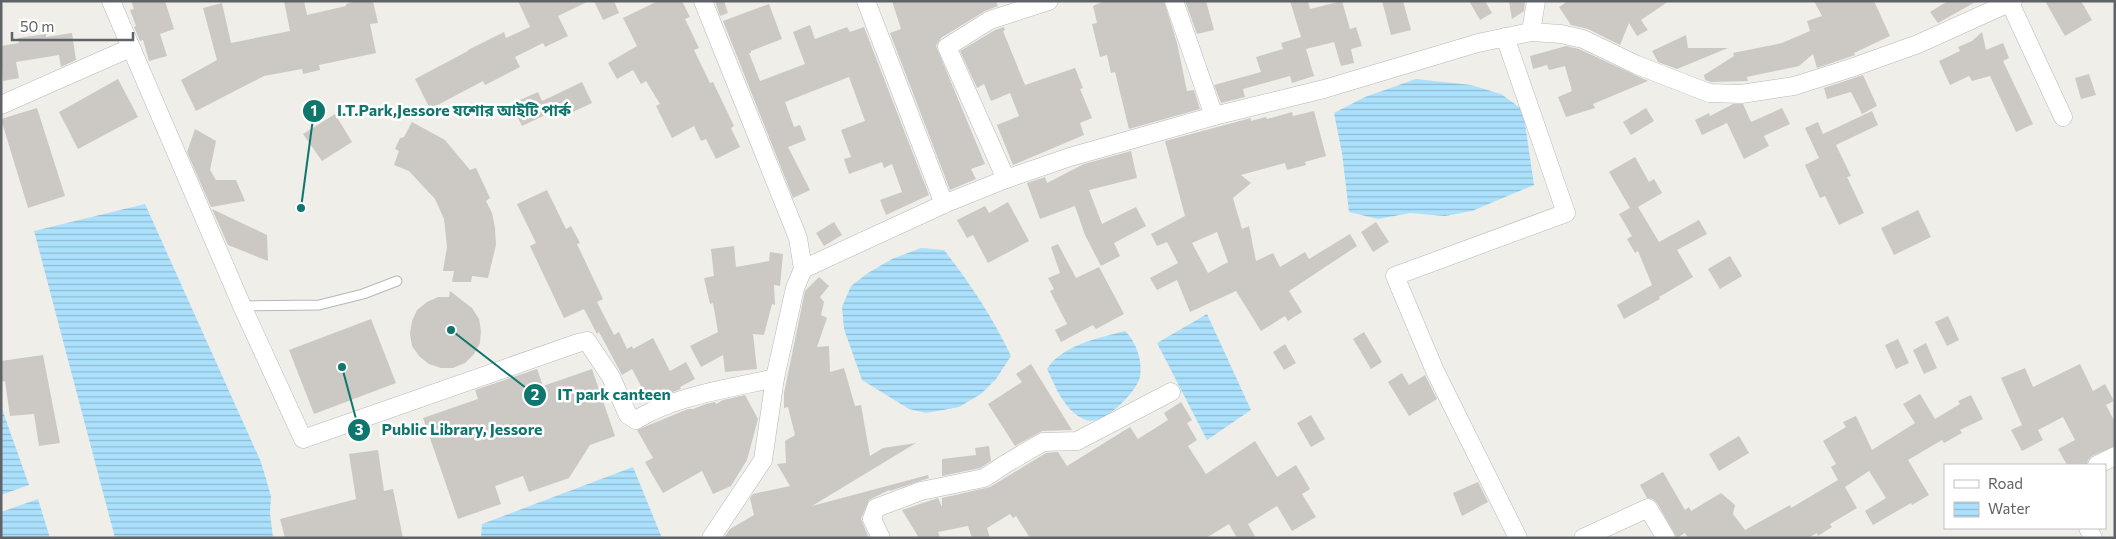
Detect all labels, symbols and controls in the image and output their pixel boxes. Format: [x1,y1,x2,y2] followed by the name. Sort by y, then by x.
[12,10,134,42] scale bar
[20,17,54,35] text: 50 m
[302,95,581,126] callout: I.T.Park,Jessore যশোর আইটি পার্ক
[337,100,572,119] text: I.T.Park,Jessore যশোর আইটি পার্ক
[311,101,317,119] text: 1
[522,379,681,410] callout: IT park canteen
[557,384,671,403] text: IT park canteen
[531,385,539,403] text: 2
[346,414,552,445] callout: Public Library, Jessore
[382,419,542,438] text: Public Library, Jessore
[355,420,364,438] text: 3
[1944,464,2106,529] legend
[1988,474,2023,492] text: Road
[1988,499,2030,517] text: Water

